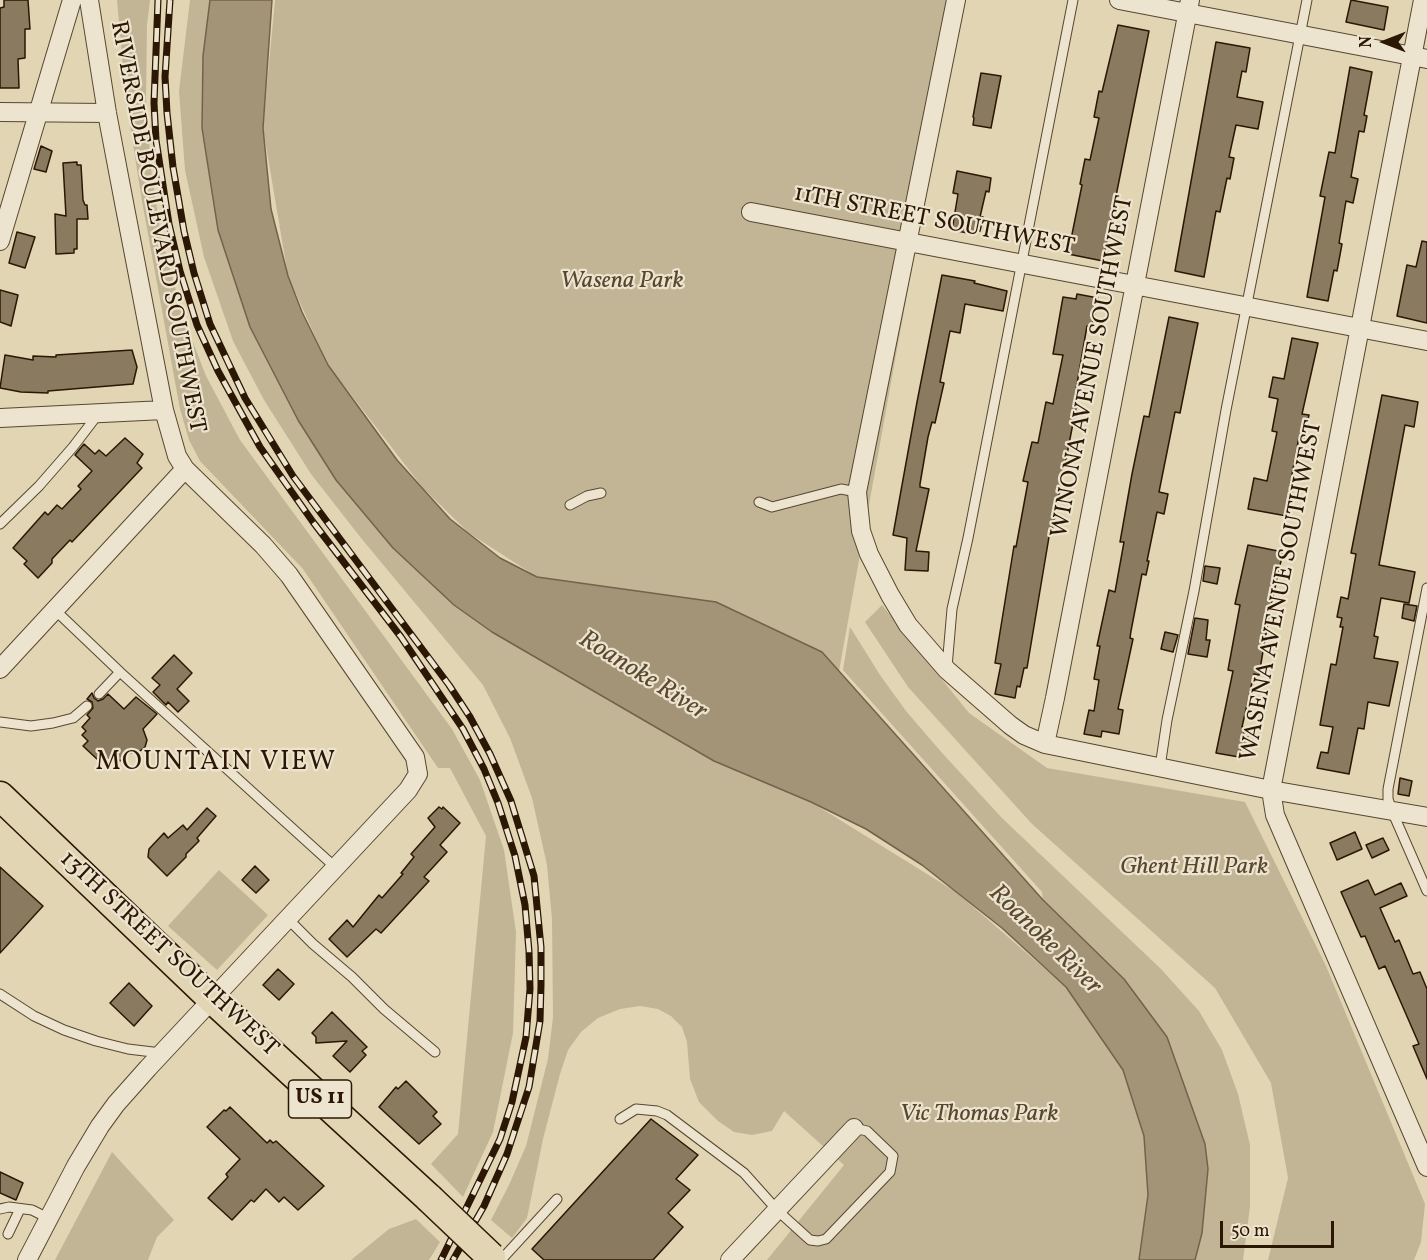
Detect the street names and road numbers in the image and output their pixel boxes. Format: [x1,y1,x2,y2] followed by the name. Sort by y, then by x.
[102,19,210,435] street label: RIVERSIDE BOULEVARD SOUTHWEST
[791,181,1077,263] street label: 11TH STREET SOUTHWEST
[1047,194,1141,540] street label: WINONA AVENUE SOUTHWEST
[1236,418,1330,764] street label: WASENA AVENUE SOUTHWEST
[53,846,283,1064] street label: 13TH STREET SOUTHWEST
[288,1080,352,1118] road number: US 11

